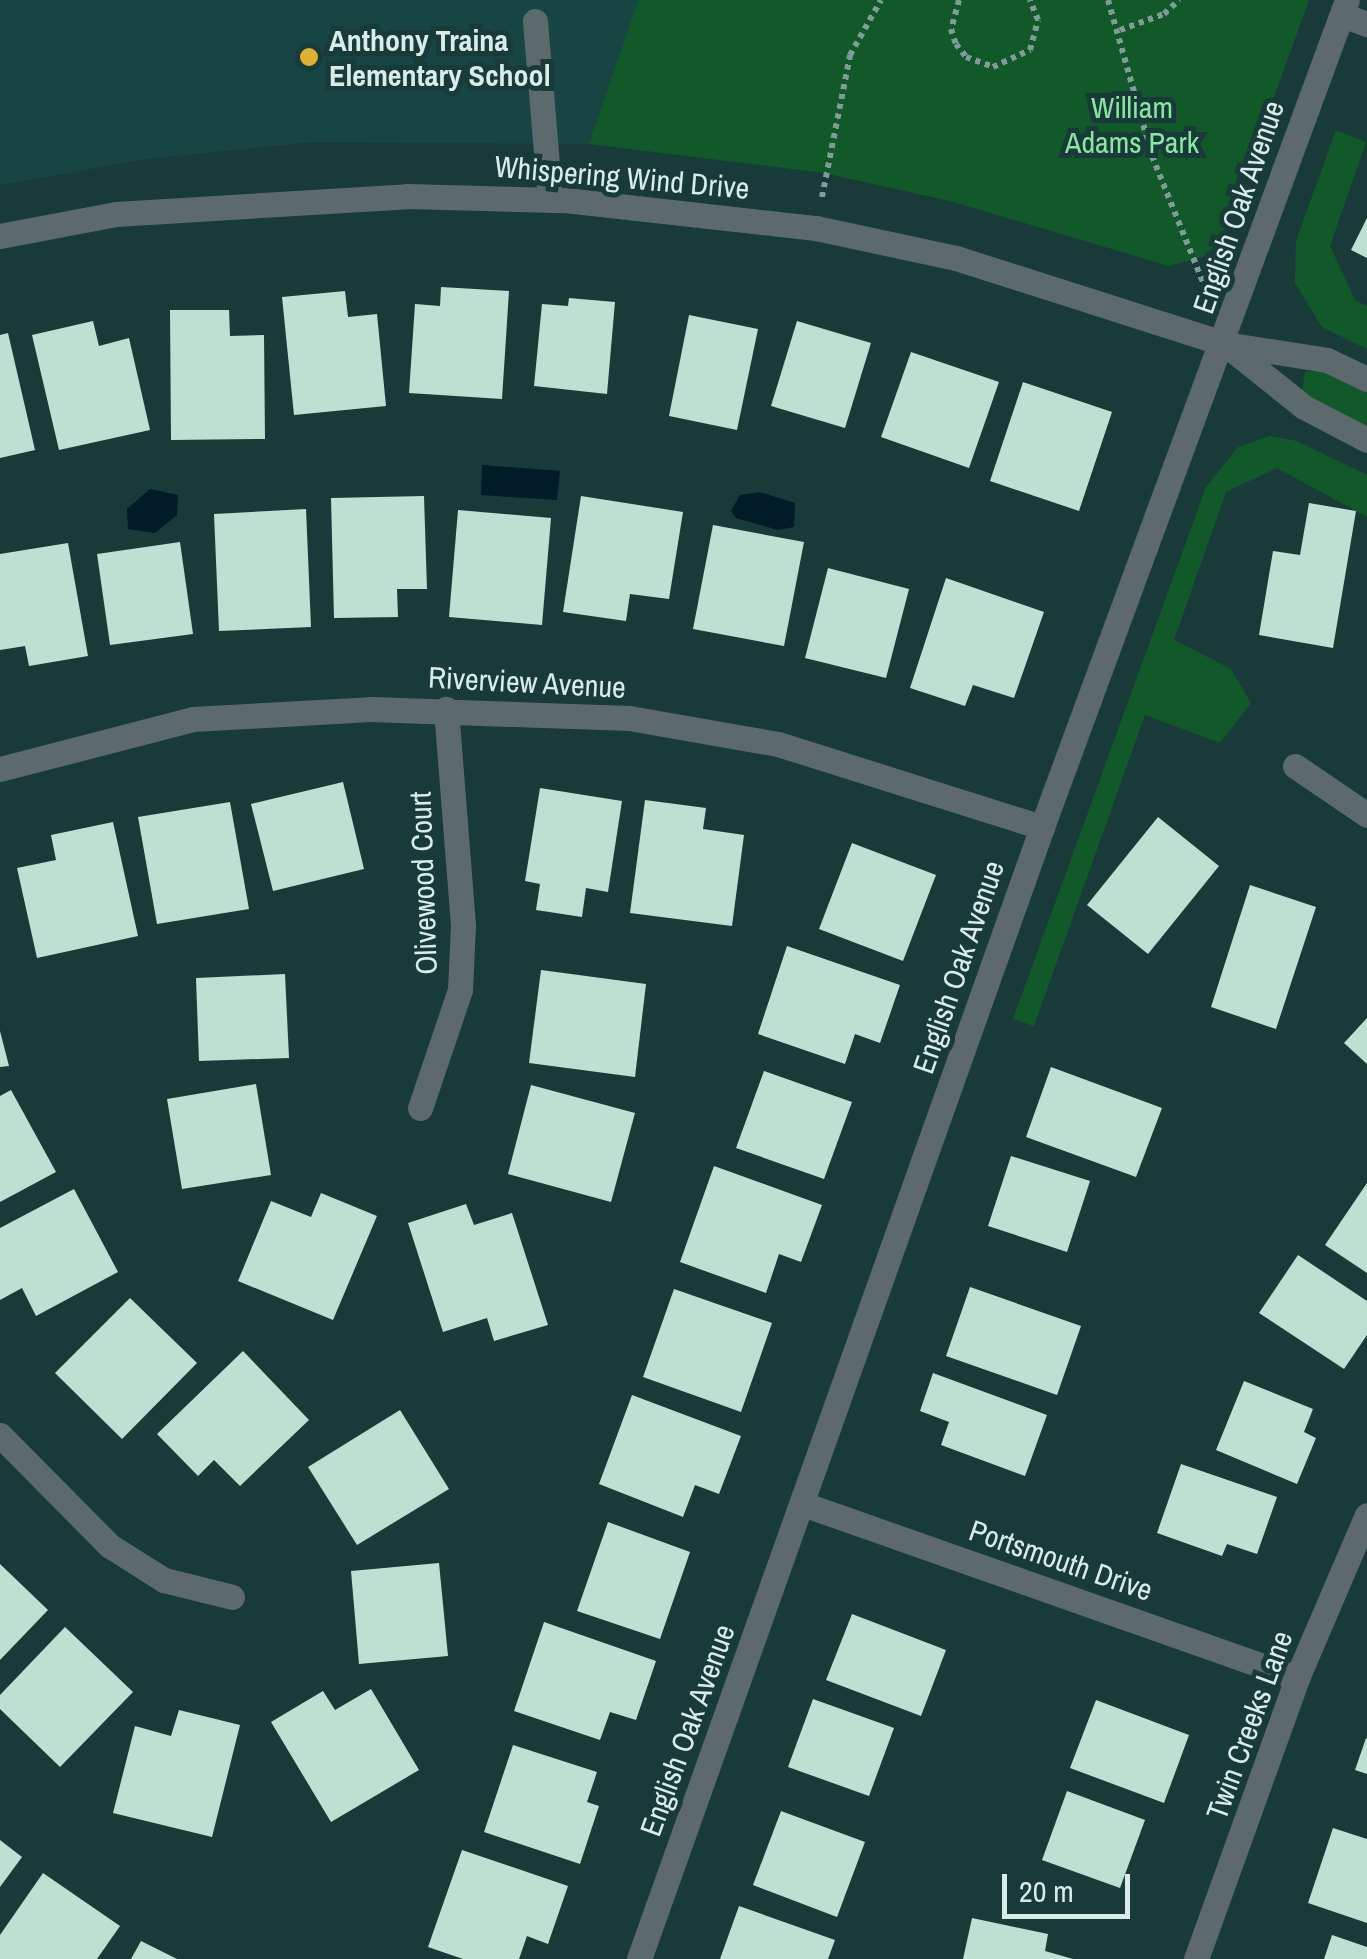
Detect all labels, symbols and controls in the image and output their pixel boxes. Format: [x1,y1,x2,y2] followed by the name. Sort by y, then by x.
[329,22,550,92] place label: Anthony Traina Elementary School
[298,46,320,68] marker: Anthony Traina Elementary School
[1065,89,1199,160] park label: William Adams Park
[1185,95,1291,319] street label: English Oak Avenue
[493,148,751,206] street label: Whispering Wind Drive
[427,659,627,705] street label: Riverview Avenue
[402,791,444,975] street label: Olivewood Court
[905,855,1011,1079] street label: English Oak Avenue
[965,1512,1157,1608] street label: Portsmouth Drive
[632,1619,742,1841] street label: English Oak Avenue
[1198,1626,1300,1824] street label: Twin Creeks Lane
[1007,1854,1134,1916] scale bar
[1019,1871,1074,1911] text: 20 m

